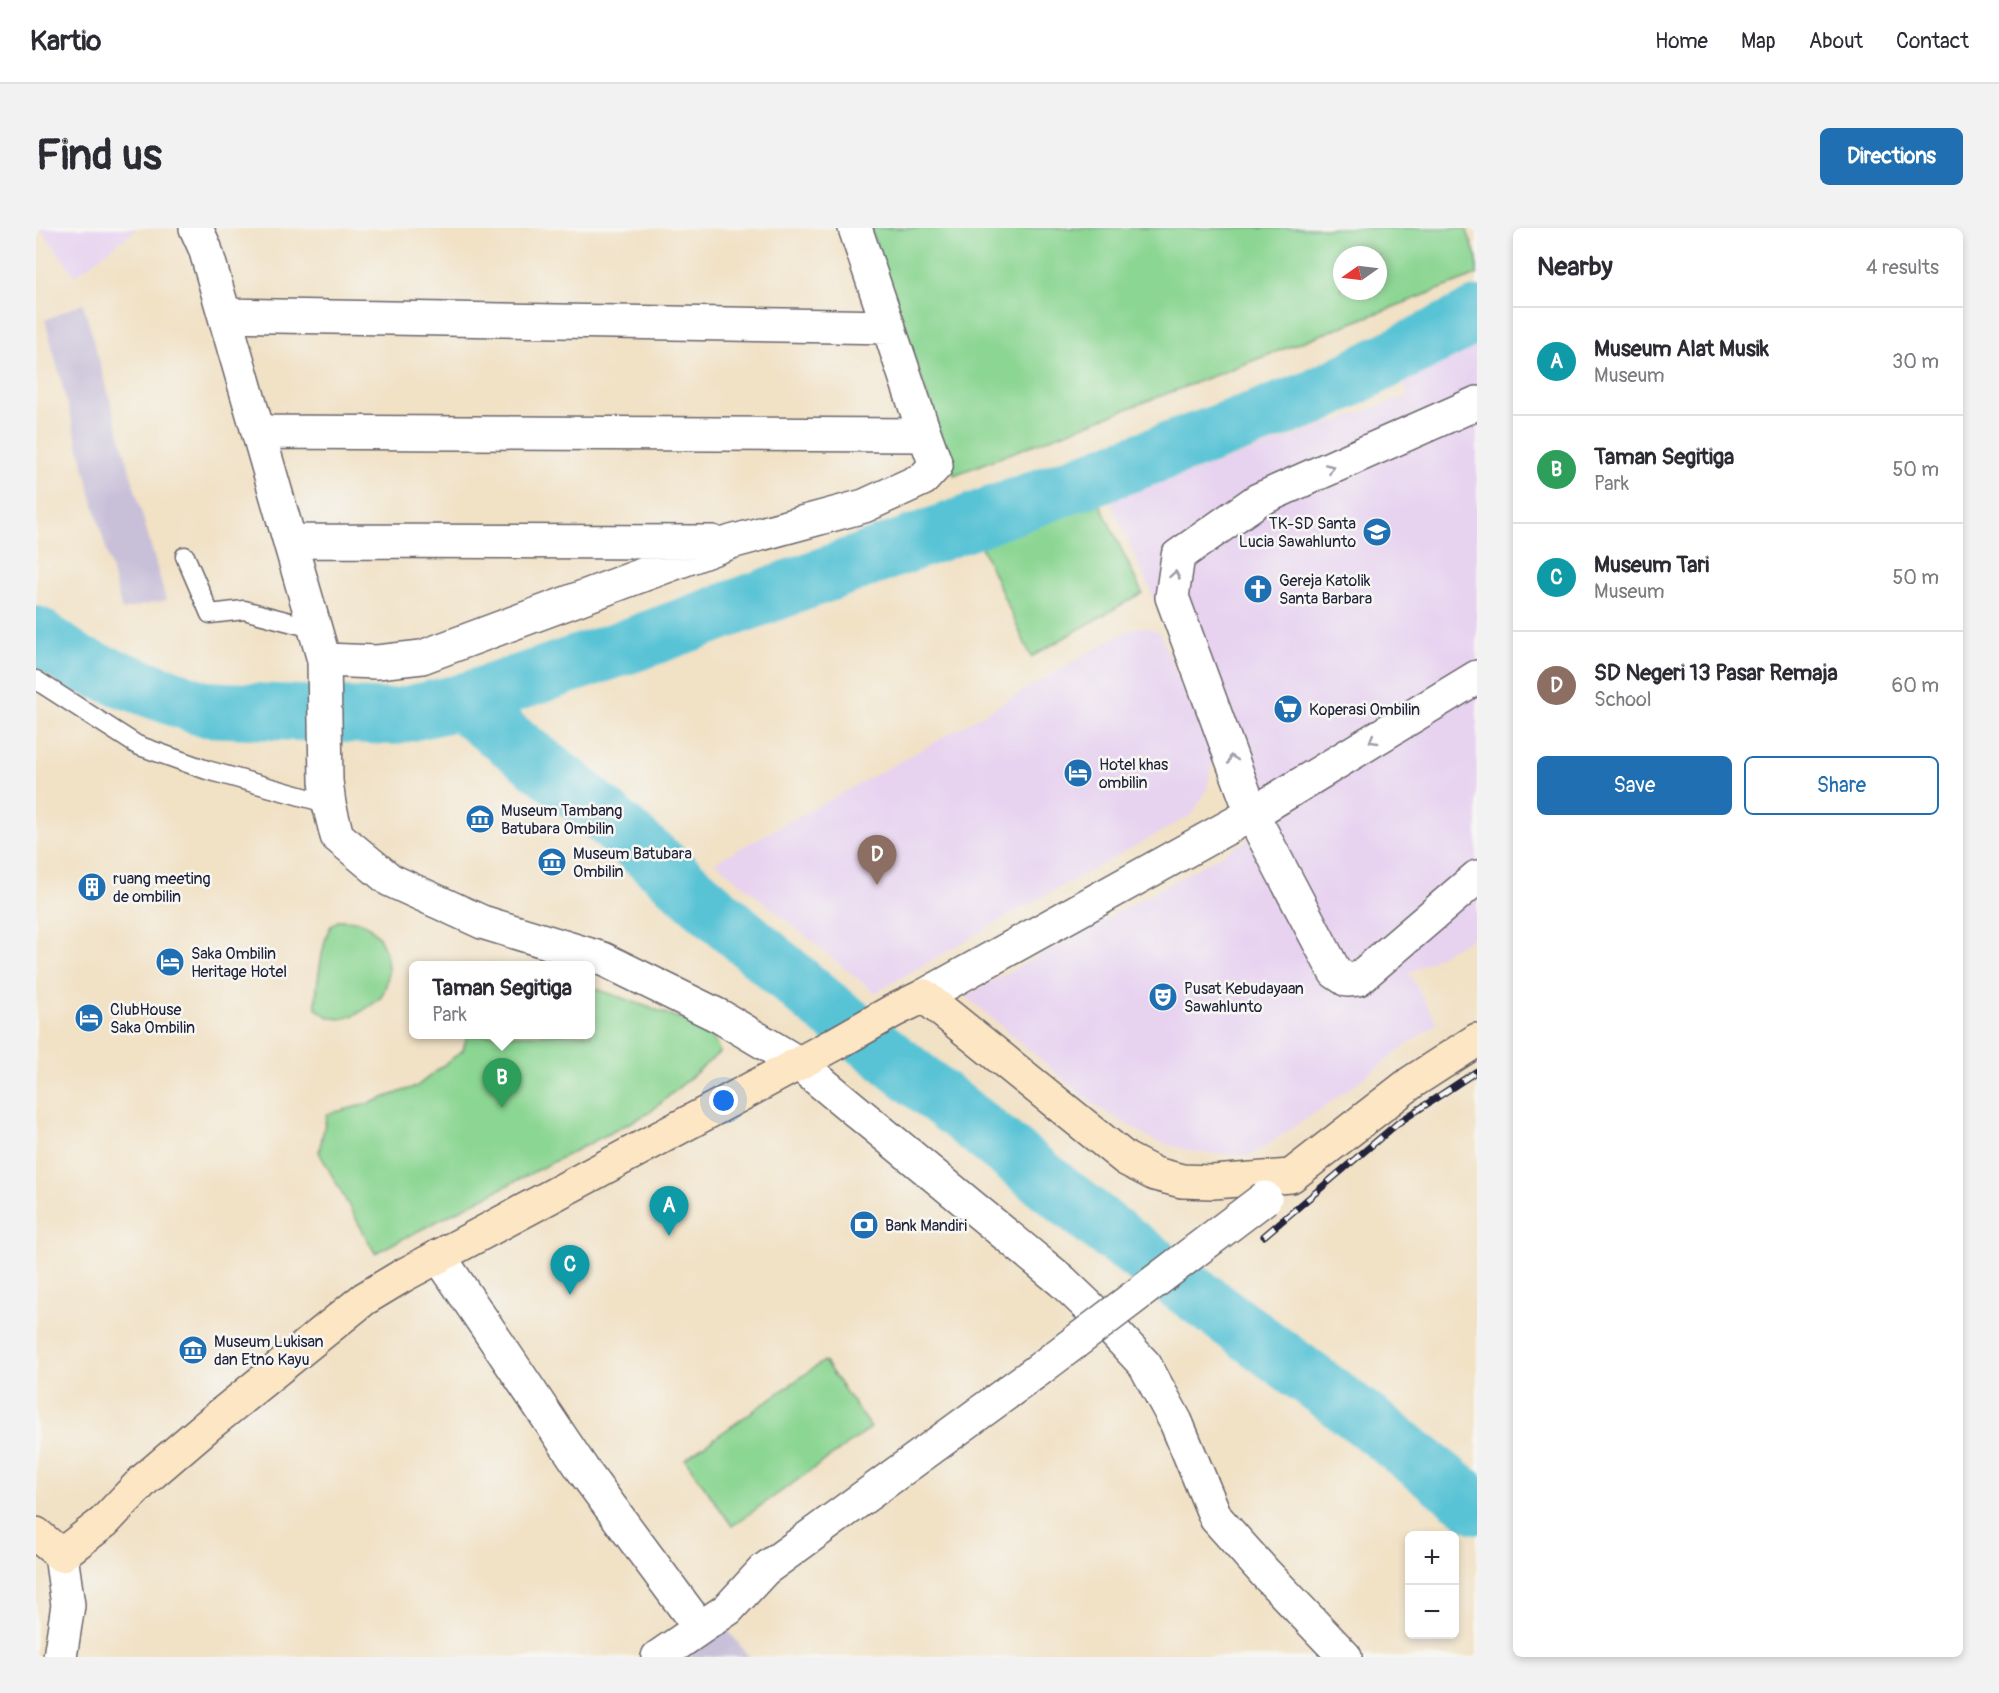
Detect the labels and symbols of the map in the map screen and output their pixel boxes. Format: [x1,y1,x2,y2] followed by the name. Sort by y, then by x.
[1333,246,1387,300] north arrow
[1324,464,1335,476] one-way arrow
[1239,514,1356,552] place label: TK-SD Santa Lucia Sawahlunto
[1361,516,1393,548] school or university icon: TK-SD Santa Lucia Sawahlunto
[1169,571,1181,580] one-way arrow
[1279,571,1372,609] place label: Gereja Katolik Santa Barbara
[1242,573,1274,605] church icon: Gereja Katolik Santa Barbara
[1272,693,1304,725] supermarket icon: Koperasi Ombilin
[1309,700,1420,720] place label: Koperasi Ombilin
[1369,733,1379,745] one-way arrow
[1226,754,1239,765] one-way arrow
[1099,755,1168,793] place label: Hotel khas ombilin
[1062,757,1094,789] hotel icon: Hotel khas ombilin
[501,801,622,839] place label: Museum Tambang Batubara Ombilin
[464,803,496,835] museum icon: Museum Tambang Batubara Ombilin
[858,836,896,885] pin: D
[573,844,692,882] place label: Museum Batubara Ombilin
[536,846,568,878] museum icon: Museum Batubara Ombilin
[113,869,211,907] place label: ruang meeting de ombilin
[76,871,108,903] building icon: ruang meeting de ombilin
[191,944,287,982] place label: Saka Ombilin Heritage Hotel
[154,946,186,978] hotel icon: Saka Ombilin Heritage Hotel
[1184,979,1304,1017] place label: Pusat Kebudayaan Sawahlunto
[1147,981,1179,1013] theatre icon: Pusat Kebudayaan Sawahlunto
[110,1000,195,1038] place label: ClubHouse Saka Ombilin
[73,1002,105,1034] hotel icon: ClubHouse Saka Ombilin
[482,1058,522,1108] pin: B
[709,1086,738,1115] your location
[650,1186,688,1236] pin: A
[848,1209,880,1241] bank icon: Bank Mandiri
[885,1216,967,1236] place label: Bank Mandiri
[550,1246,590,1295] pin: C
[214,1332,324,1370] place label: Museum Lukisan dan Etno Kayu
[177,1334,209,1366] museum icon: Museum Lukisan dan Etno Kayu

